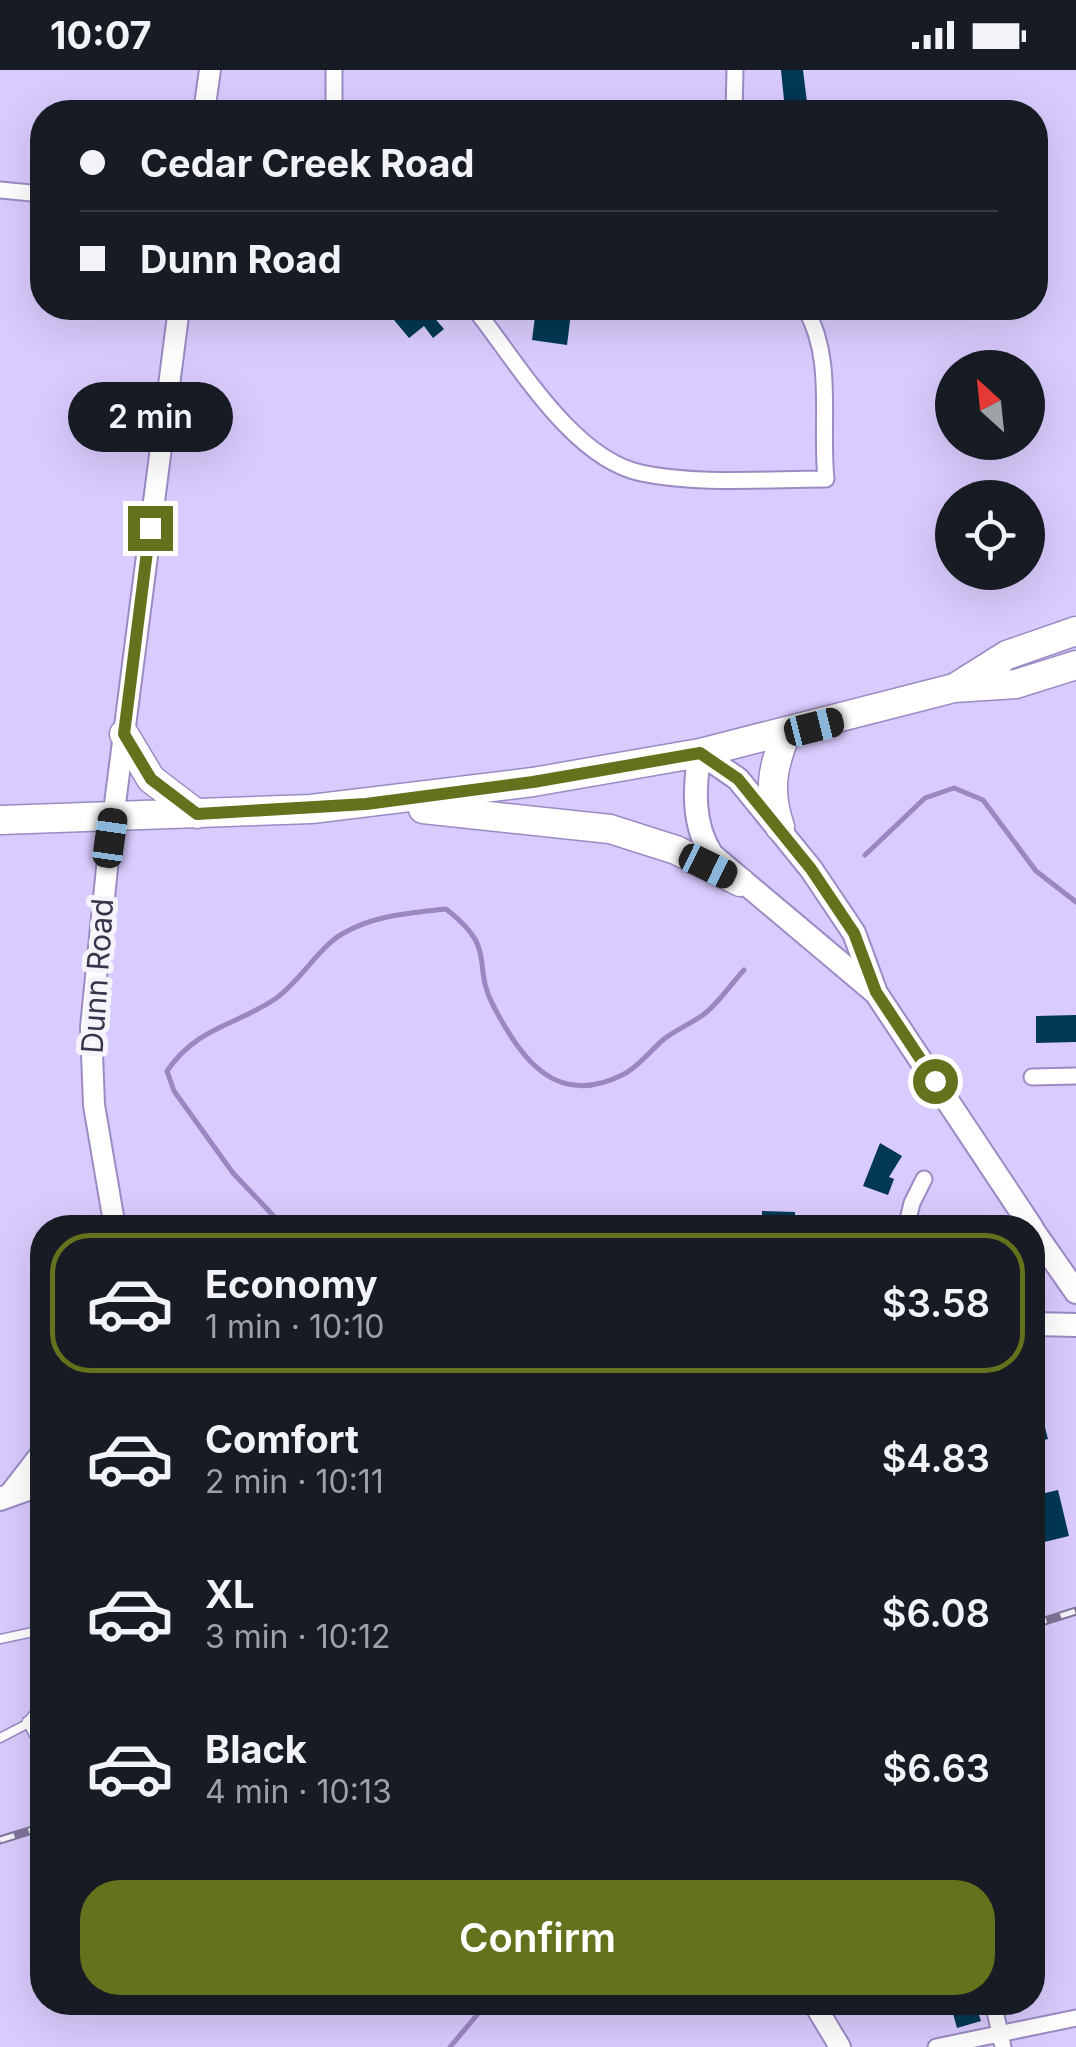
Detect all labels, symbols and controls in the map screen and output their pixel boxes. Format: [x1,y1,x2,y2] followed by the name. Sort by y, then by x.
[50,12,152,58] text: 10:07
[140,140,474,186] text: Cedar Creek Road
[140,236,342,282] text: Dunn Road
[935,350,1045,460] north arrow
[935,350,1045,590] map controls
[68,383,232,453] callout: 2 min
[108,397,193,436] text: 2 min
[935,480,1045,590] button: locate
[128,506,173,551] route end
[781,705,847,749] car
[91,806,129,870] car
[674,839,742,893] car
[74,897,120,1055] street label: Dunn Road
[913,1059,958,1104] route start
[85,1258,175,1348] icon: car
[205,1261,378,1307] text: Economy
[882,1280,990,1326] text: $3.58
[205,1307,385,1346] text: 1 min · 10:10
[85,1413,175,1503] icon: car
[205,1416,359,1462] text: Comfort
[882,1435,990,1481] text: $4.83
[205,1462,384,1501] text: 2 min · 10:11
[85,1568,175,1658] icon: car
[205,1571,255,1617] text: XL
[882,1590,990,1636] text: $6.08
[205,1617,391,1656] text: 3 min · 10:12
[85,1723,175,1813] icon: car
[205,1726,307,1772] text: Black
[883,1745,990,1791] text: $6.63
[205,1772,392,1811] text: 4 min · 10:13
[80,1880,995,1995] button: Confirm

